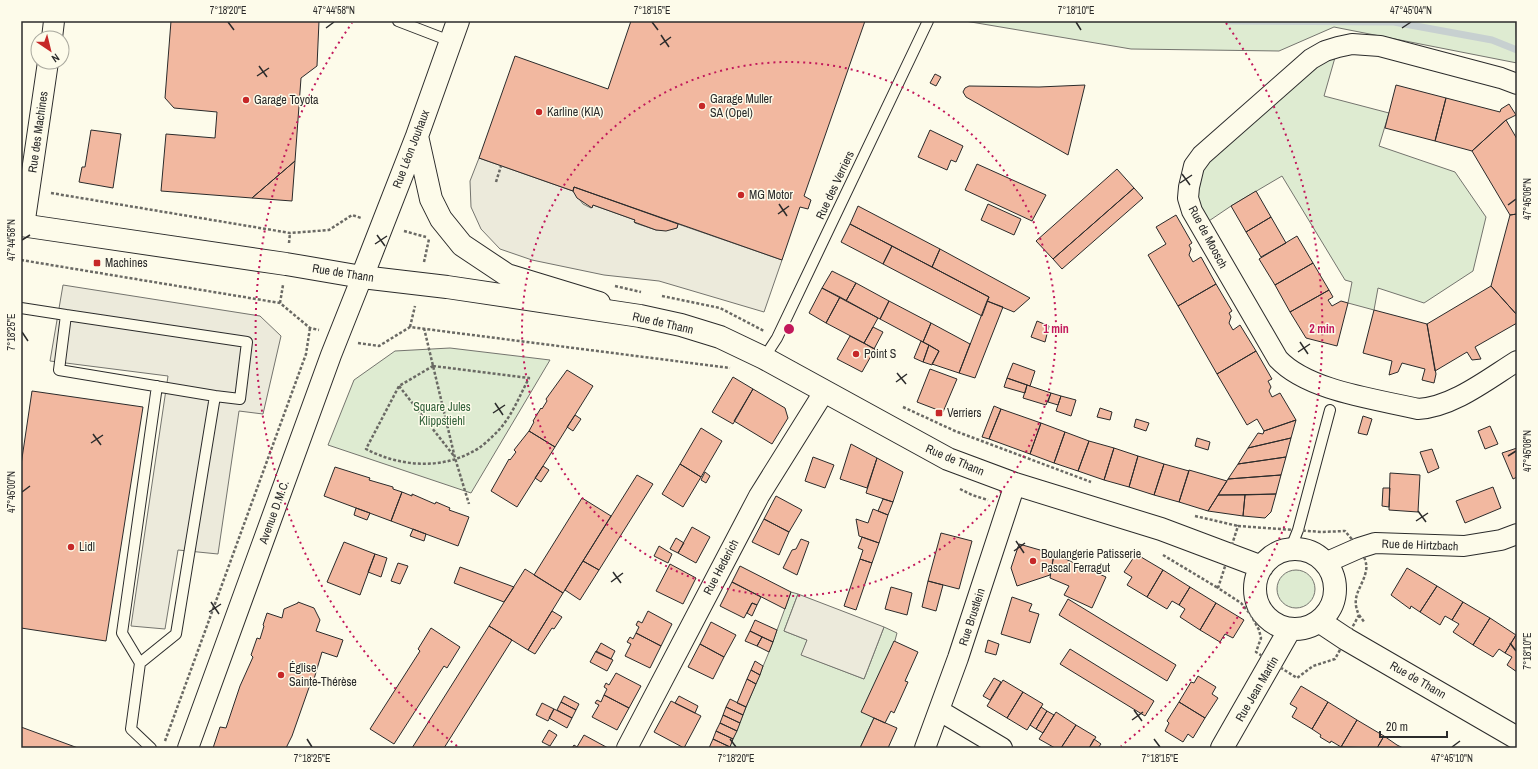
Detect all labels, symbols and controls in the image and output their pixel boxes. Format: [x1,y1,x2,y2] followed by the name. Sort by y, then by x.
[210,4,246,17] text: 7°18'20"E
[313,4,355,17] text: 47°44'58"N
[634,4,670,17] text: 7°18'15"E
[1058,4,1094,17] text: 7°18'10"E
[1390,4,1432,17] text: 47°45'04"N
[30,30,70,70] north arrow
[49,51,62,66] text: N
[24,90,52,174] street label: Rue des Machines
[710,91,773,121] place label: Garage Muller SA (Opel)
[254,92,319,108] place label: Garage Toyota
[241,95,251,105] marker: Garage Toyota
[697,101,707,111] marker: Garage Muller SA (Opel)
[547,104,603,120] place label: Karline (KIA)
[389,107,433,190] street label: Rue Léon Jouhaux
[534,107,544,117] marker: Karline (KIA)
[812,148,858,222] street label: Rue des Verriers
[1521,178,1534,220] text: 47°45'06"N
[749,187,793,203] place label: MG Motor
[736,190,746,200] marker: MG Motor
[1185,203,1231,271] street label: Rue de Moosch
[5,219,18,261] text: 47°44'58"N
[105,255,148,271] place label: Machines
[92,258,102,268] marker: Machines
[311,260,375,286] street label: Rue de Thann
[631,308,695,338] street label: Rue de Thann
[5,314,18,350] text: 7°18'25"E
[1043,321,1069,337] text: 1 min
[1309,321,1335,337] text: 2 min
[782,322,796,336] centre of rings
[864,346,897,362] place label: Point S
[851,349,861,359] marker: Point S
[413,399,471,429] park label: Square Jules Klippstiehl
[947,405,982,421] place label: Verriers
[934,408,944,418] marker: Verriers
[1521,430,1534,472] text: 47°45'08"N
[923,440,987,480] street label: Rue de Thann
[5,471,18,513] text: 47°45'00"N
[255,478,293,547] street label: Avenue D.M.C.
[700,536,742,598] street label: Rue Hederich
[1381,536,1459,554] street label: Rue de Hirtzbach
[79,539,95,555] place label: Lidl
[66,542,76,552] marker: Lidl
[1041,546,1141,576] place label: Boulangerie Patisserie Pascal Ferragut
[1028,556,1038,566] marker: Boulangerie Patisserie Pascal Ferragut
[955,586,989,648] street label: Rue Brustlein
[1521,633,1534,669] text: 7°18'10"E
[1232,653,1282,725] street label: Rue Jean Martin
[1387,658,1449,702] street label: Rue de Thann
[289,660,357,690] place label: Église Sainte-Thérèse
[276,670,286,680] marker: Église Sainte-Thérèse
[1380,713,1447,739] scale bar
[1386,719,1408,735] text: 20 m
[294,752,330,765] text: 7°18'25"E
[718,752,754,765] text: 7°18'20"E
[1142,752,1178,765] text: 7°18'15"E
[1431,752,1473,765] text: 47°45'10"N

